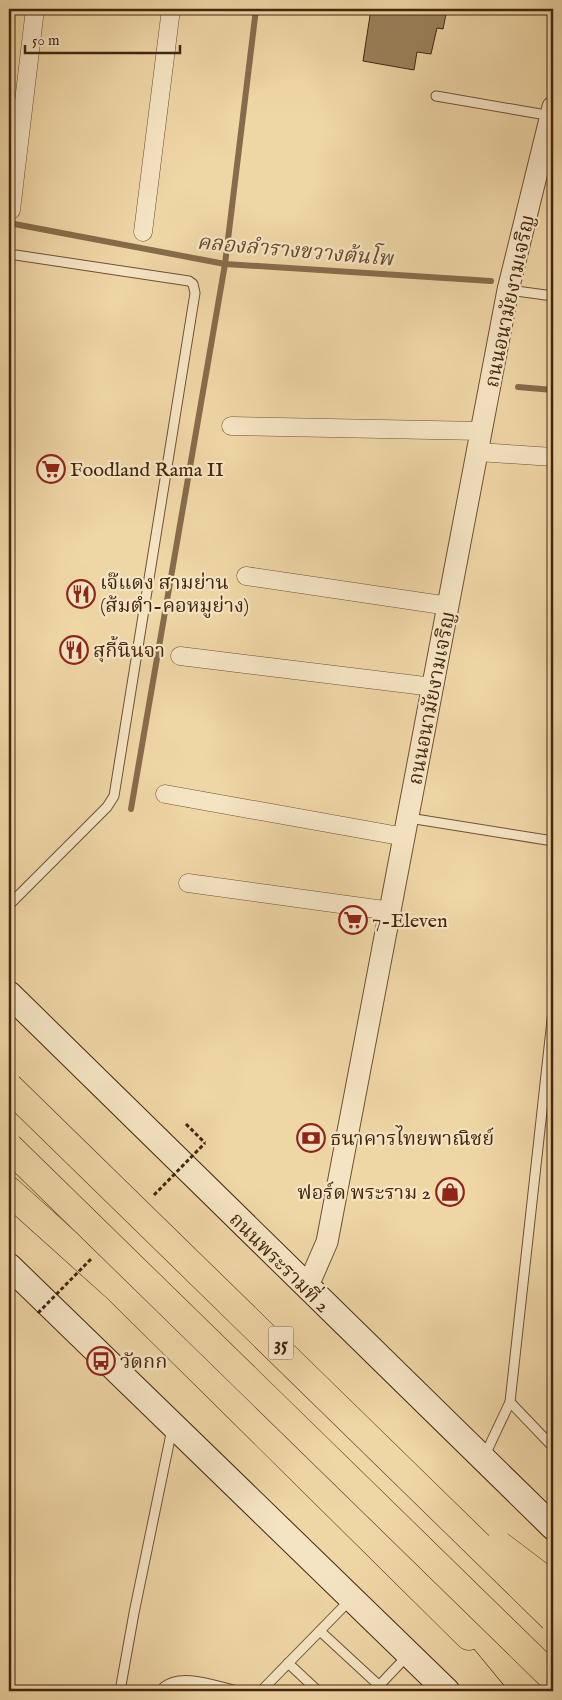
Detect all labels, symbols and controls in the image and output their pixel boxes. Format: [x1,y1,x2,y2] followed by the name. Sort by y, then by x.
[25,22,180,54] scale bar
[32,31,60,50] text: 50 m
[480,213,541,390] street label: ถนนอนามัยงามเจริญ
[196,226,396,274] water label: คลองลำรางขวางต้นโพ
[36,454,66,484] supermarket icon: Foodland Rama II
[70,458,224,483] place label: Foodland Rama II
[100,571,249,619] place label: เจ๊แดง สามย่าน (ส้มตำ-คอหมูย่าง)
[66,579,96,609] restaurant icon: เจ๊แดง สามย่าน (ส้มตำ-คอหมูย่าง)
[403,609,462,787] street label: ถนนอนามัยงามเจริญ
[59,635,89,665] restaurant icon: สุกี้นินจา
[93,635,165,664] place label: สุกี้นินจา
[338,905,368,935] supermarket icon: 7-Eleven
[372,909,448,934] place label: 7-Eleven
[296,1123,326,1153] bank icon: ธนาคารไทยพาณิชย์
[330,1125,494,1152] place label: ธนาคารไทยพาณิชย์
[435,1177,465,1207] shop icon: ฟอร์ด พระราม 2
[297,1181,431,1206] place label: ฟอร์ด พระราม 2
[223,1205,337,1319] street label: ถนนพระรามที่ 2
[268,1326,294,1360] road number: 35
[86,1346,116,1376] bus stop icon: วัดกก
[120,1350,168,1375] place label: วัดกก

